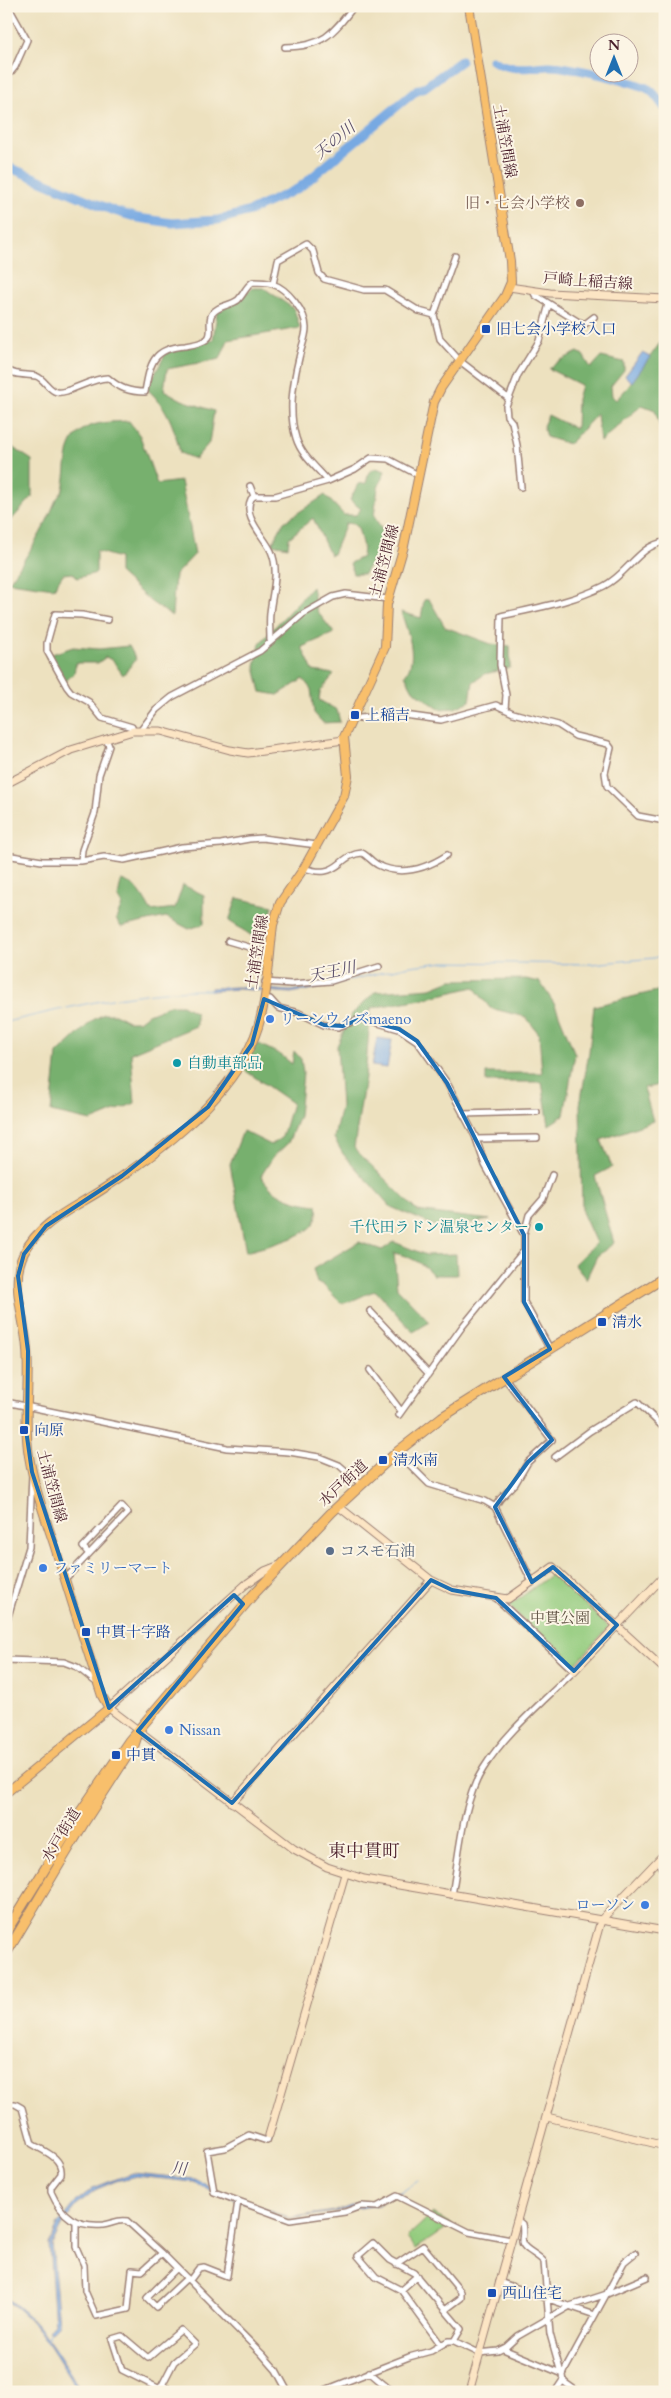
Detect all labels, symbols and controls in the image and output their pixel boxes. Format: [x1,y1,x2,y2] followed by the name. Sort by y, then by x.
[588,32,638,82] north arrow
[608,36,620,55] text: N
[489,102,521,180] street label: 土浦笠間線
[309,116,362,165] water label: 天の川
[465,193,570,213] place label: 旧・七会小学校
[574,197,586,209] marker: 旧・七会小学校
[542,268,634,294] street label: 戸崎上稲吉線
[496,319,616,339] place label: 旧七会小学校入口
[480,323,492,335] marker: 旧七会小学校入口
[365,522,403,600] street label: 土浦笠間線
[365,705,410,725] place label: 上稲吉
[349,709,361,721] marker: 上稲吉
[241,913,273,991] street label: 土浦笠間線
[306,956,360,988] water label: 天王川
[280,1009,411,1029] place label: リーンウィズmaeno
[264,1013,276,1025] marker: リーンウィズmaeno
[187,1053,262,1073] place label: 自動車部品
[171,1057,183,1069] marker: 自動車部品
[350,1217,529,1237] place label: 千代田ラドン温泉センター
[533,1221,545,1233] marker: 千代田ラドン温泉センター
[612,1312,642,1332] place label: 清水
[596,1316,608,1328] marker: 清水
[34,1420,64,1440] place label: 向原
[18,1424,30,1436] marker: 向原
[33,1447,71,1525] street label: 土浦笠間線
[393,1450,438,1470] place label: 清水南
[377,1454,389,1466] marker: 清水南
[314,1455,372,1511] street label: 水戸街道
[340,1541,415,1561] place label: コスモ石油
[324,1545,336,1557] marker: コスモ石油
[53,1558,173,1578] place label: ファミリーマート
[37,1562,49,1574] marker: ファミリーマート
[530,1608,590,1628] park label: 中貫公園
[96,1622,171,1642] place label: 中貫十字路
[80,1626,92,1638] marker: 中貫十字路
[179,1720,222,1740] place label: Nissan
[163,1724,175,1736] marker: Nissan
[126,1745,156,1765] place label: 中貫
[110,1749,122,1761] marker: 中貫
[37,1804,85,1866] street label: 水戸街道
[328,1839,400,1864] district label: 東中貫町
[576,1895,635,1915] place label: ローソン
[639,1899,651,1911] marker: ローソン
[170,2157,190,2181] water label: 川
[502,2283,562,2303] place label: 西山住宅
[486,2287,498,2299] marker: 西山住宅

